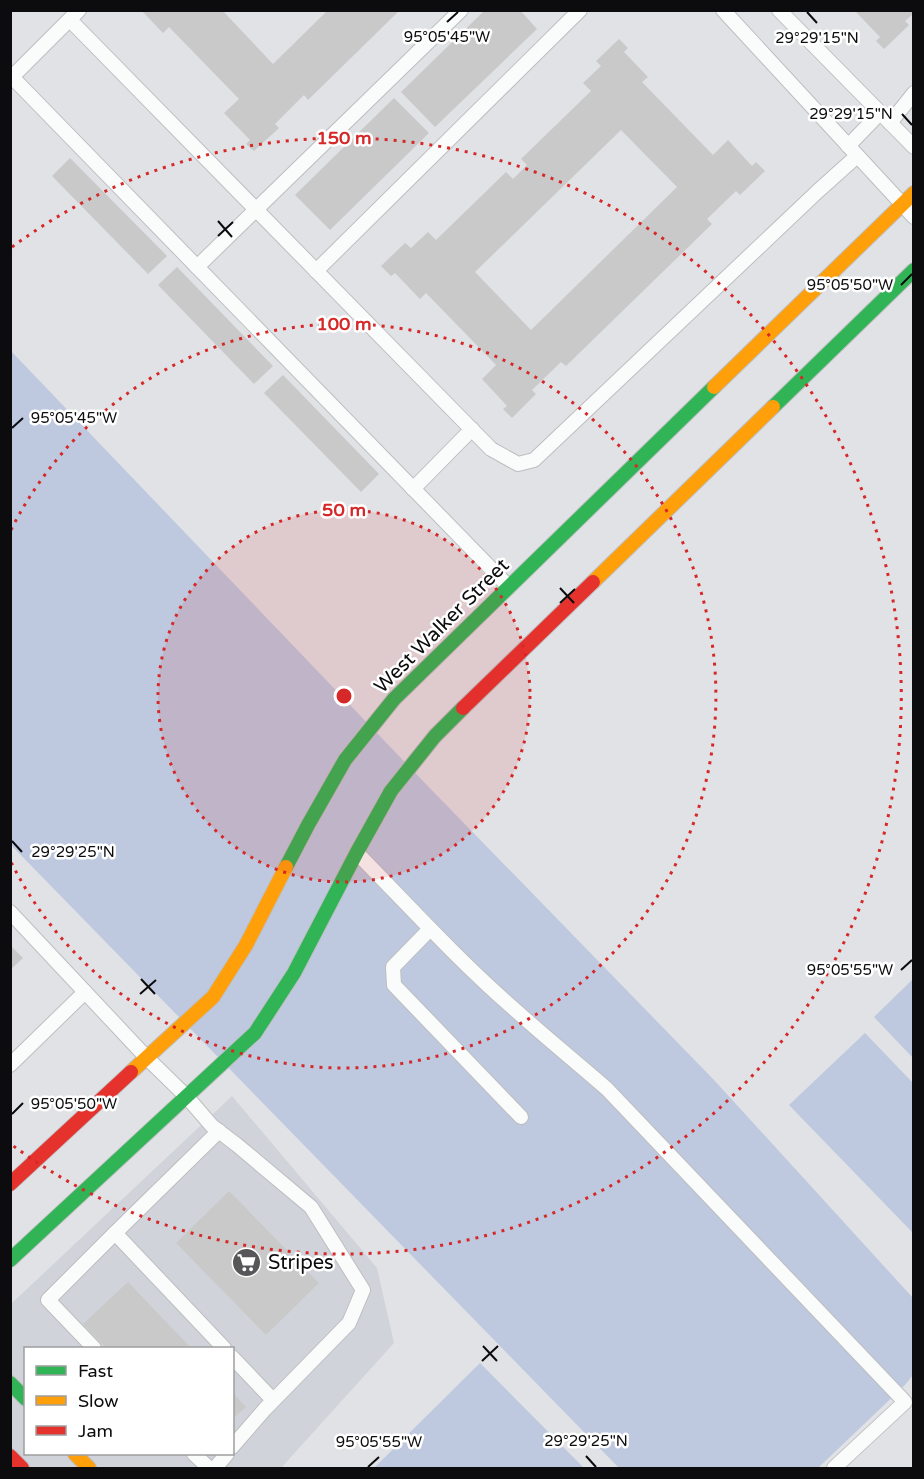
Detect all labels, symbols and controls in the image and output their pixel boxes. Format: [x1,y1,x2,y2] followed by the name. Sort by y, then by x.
[404,28,490,46] text: 95°05'45"W
[775,29,859,47] text: 29°29'15"N
[809,105,893,123] text: 29°29'15"N
[316,127,372,149] text: 150 m
[807,276,893,294] text: 95°05'50"W
[316,313,372,335] text: 100 m
[31,409,117,427] text: 95°05'45"W
[322,499,366,521] text: 50 m
[370,553,515,698] street label: West Walker Street
[334,686,354,706] centre of rings
[31,843,115,861] text: 29°29'25"N
[807,961,893,979] text: 95°05'55"W
[31,1095,117,1113] text: 95°05'50"W
[231,1247,263,1279] supermarket icon: Stripes
[268,1251,334,1275] place label: Stripes
[24,1347,234,1455] legend
[78,1360,113,1382] text: Fast
[78,1390,119,1412] text: Slow
[78,1420,113,1442] text: Jam
[544,1432,628,1450] text: 29°29'25"N
[336,1433,422,1451] text: 95°05'55"W

